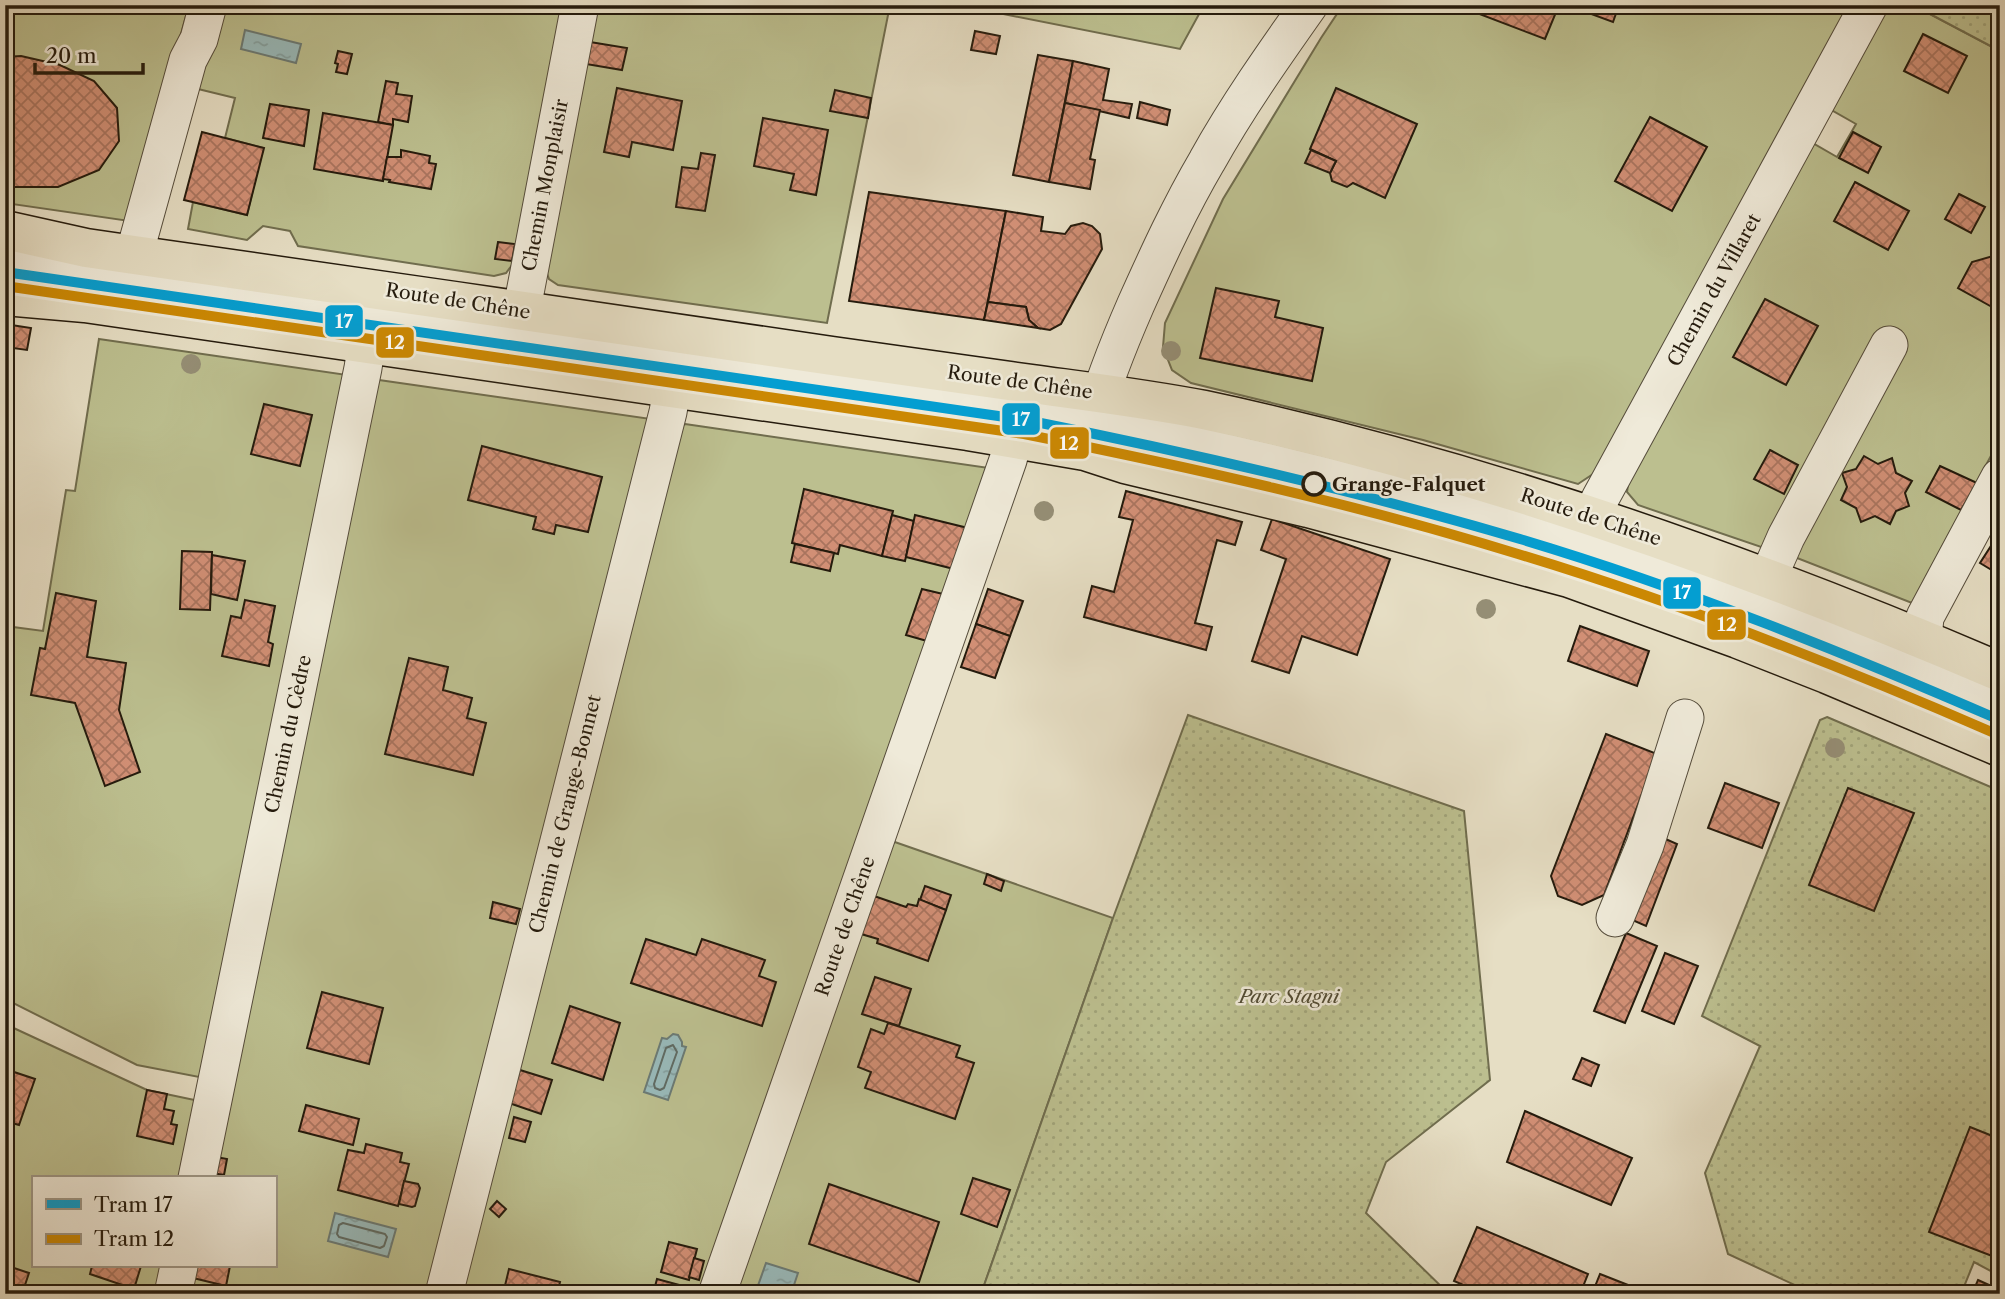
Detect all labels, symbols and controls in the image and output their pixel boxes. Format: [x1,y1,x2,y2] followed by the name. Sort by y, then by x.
[35,32,144,76] scale bar
[46,43,97,68] text: 20 m
[517,97,573,273] street label: Chemin Monplaisir
[1662,209,1766,370] street label: Chemin du Villaret
[384,278,532,324] street label: Route de Chêne
[324,304,364,338] line badge: 17
[335,310,353,333] text: 17
[375,326,415,359] line badge: 12
[385,331,405,354] text: 12
[946,360,1094,404] street label: Route de Chêne
[1001,402,1041,436] line badge: 17
[1012,408,1030,431] text: 17
[1049,426,1090,460] line badge: 12
[1059,432,1079,455] text: 12
[1302,472,1326,496] marker: Grange-Falquet
[1332,473,1486,496] place label: Grange-Falquet
[1518,483,1664,551] street label: Route de Chêne
[1662,576,1702,610] line badge: 17
[1673,581,1691,604] text: 17
[1706,608,1747,641] line badge: 12
[1717,613,1737,636] text: 12
[260,653,316,815] street label: Chemin du Cèdre
[524,692,606,936] street label: Chemin de Grange-Bonnet
[810,853,880,999] street label: Route de Chêne
[1237,985,1340,1008] park label: Parc Stagni
[32,1176,276,1268] legend
[94,1192,173,1217] text: Tram 17
[94,1226,174,1251] text: Tram 12

